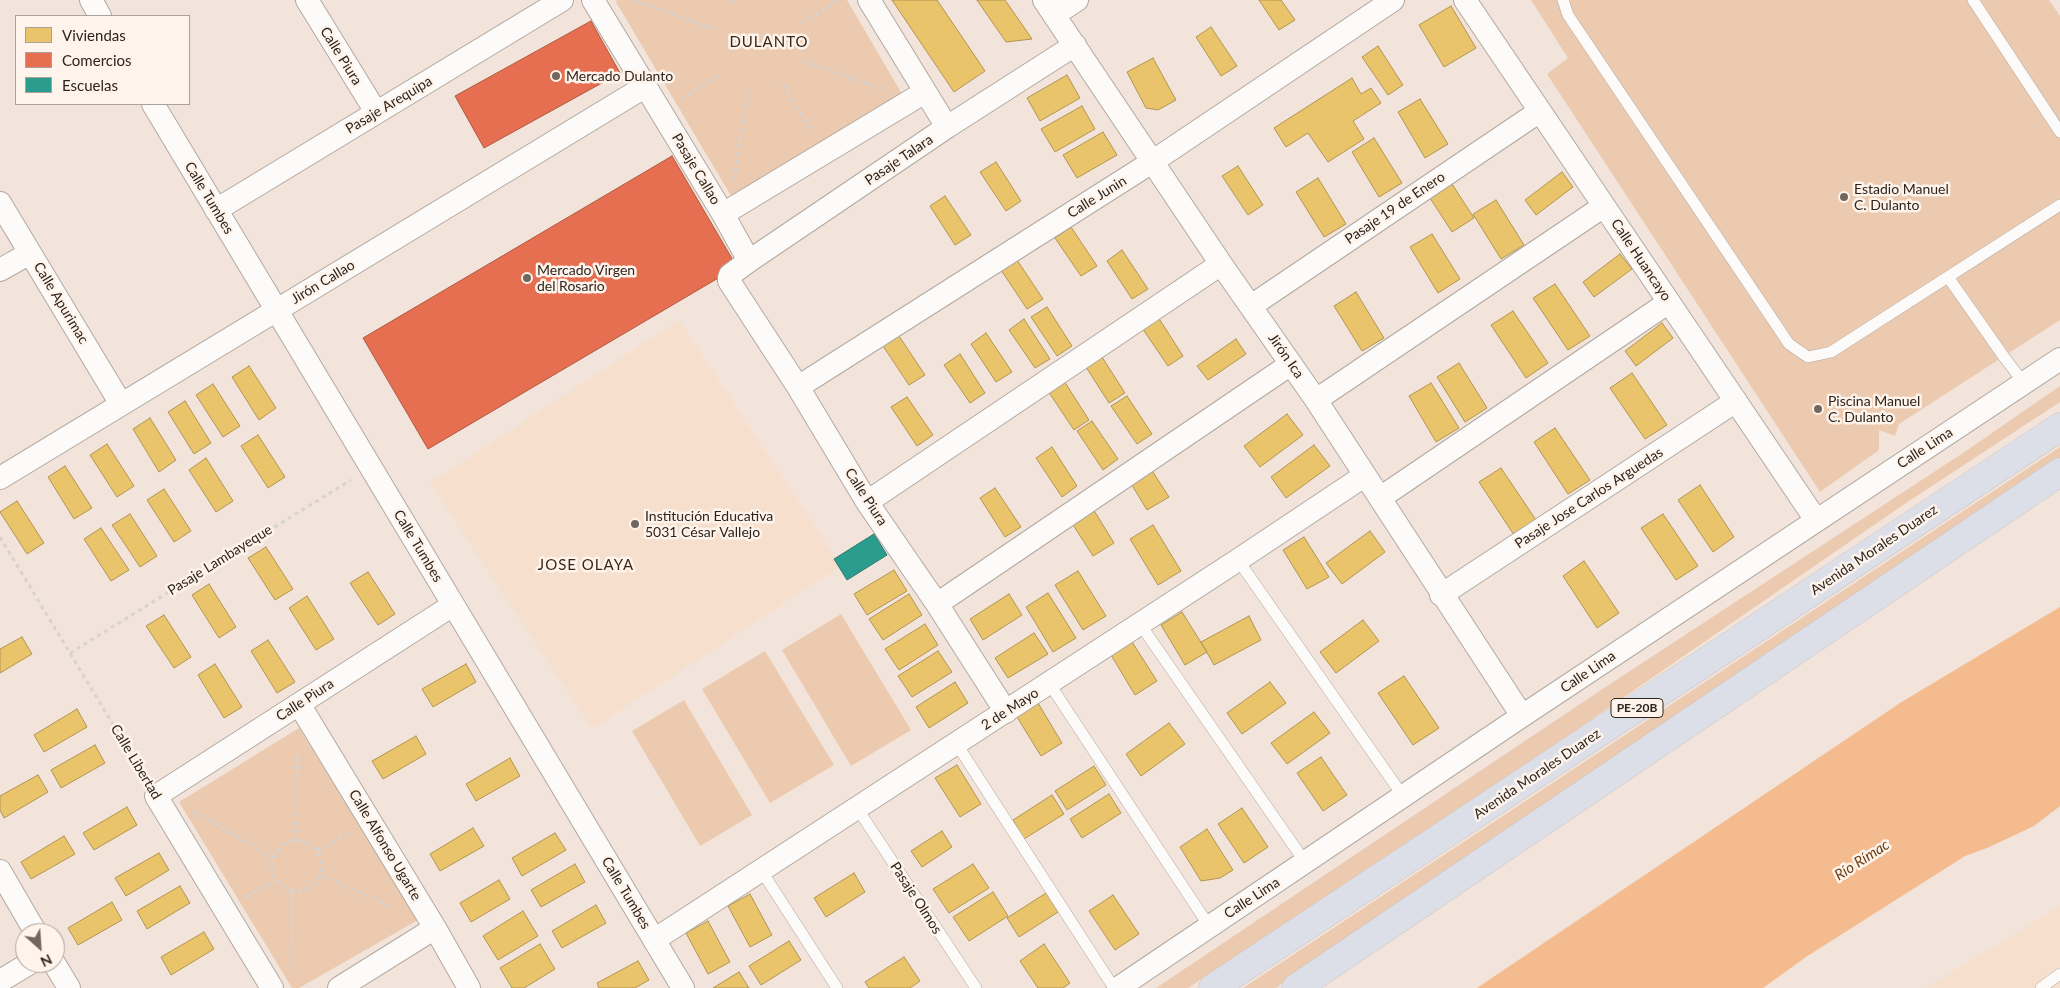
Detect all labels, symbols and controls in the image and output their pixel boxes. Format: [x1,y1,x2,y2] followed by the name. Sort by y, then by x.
[15,15,190,105] legend
[317,24,365,88] street label: Calle Piura
[62,26,126,44] text: Viviendas
[729,33,809,51] district label: DULANTO
[62,51,132,69] text: Comercios
[566,68,673,84] place label: Mercado Dulanto
[550,70,562,82] marker: Mercado Dulanto
[343,73,435,137] street label: Pasaje Arequipa
[62,76,118,94] text: Escuelas
[668,130,724,208] street label: Pasaje Callao
[862,131,936,189] street label: Pasaje Talara
[181,159,237,237] street label: Calle Tumbes
[1342,168,1448,248] street label: Pasaje 19 de Enero
[1064,172,1130,222] street label: Calle Junin
[1854,181,1949,213] place label: Estadio Manuel C. Dulanto
[1838,191,1850,203] marker: Estadio Manuel C. Dulanto
[1607,216,1675,304] street label: Calle Huancayo
[288,256,358,308] street label: Jirón Callao
[30,259,92,347] street label: Calle Apurimac
[537,262,635,294] place label: Mercado Virgen del Rosario
[521,272,533,284] marker: Mercado Virgen del Rosario
[1265,330,1307,382] street label: Jirón Ica
[1828,393,1920,426] place label: Piscina Manuel C. Dulanto
[1812,403,1824,415] marker: Piscina Manuel C. Dulanto
[1894,424,1956,472] street label: Calle Lima
[1512,444,1666,552] street label: Pasaje Jose Carlos Arguedas
[841,465,891,529] street label: Calle Piura
[1807,501,1941,599] street label: Avenida Morales Duarez
[390,507,446,585] street label: Calle Tumbes
[645,508,773,540] place label: Institución Educativa 5031 César Vallejo
[629,518,641,530] marker: Institución Educativa 5031 César Vallejo
[165,521,275,599] street label: Pasaje Lambayeque
[537,556,635,574] district label: JOSE OLAYA
[1557,647,1619,697] street label: Calle Lima
[273,675,337,725] street label: Calle Piura
[978,684,1042,734] street label: 2 de Mayo
[1611,698,1663,718] road number: PE-20B
[107,721,165,803] street label: Calle Libertad
[1470,725,1604,823] street label: Avenida Morales Duarez
[345,787,425,903] street label: Calle Alfonso Ugarte
[1831,836,1893,884] water label: Río Rímac
[598,854,654,932] street label: Calle Tumbes
[887,859,945,937] street label: Pasaje Olmos
[1221,874,1283,922] street label: Calle Lima
[15,923,65,973] north arrow
[38,951,55,971] text: N

